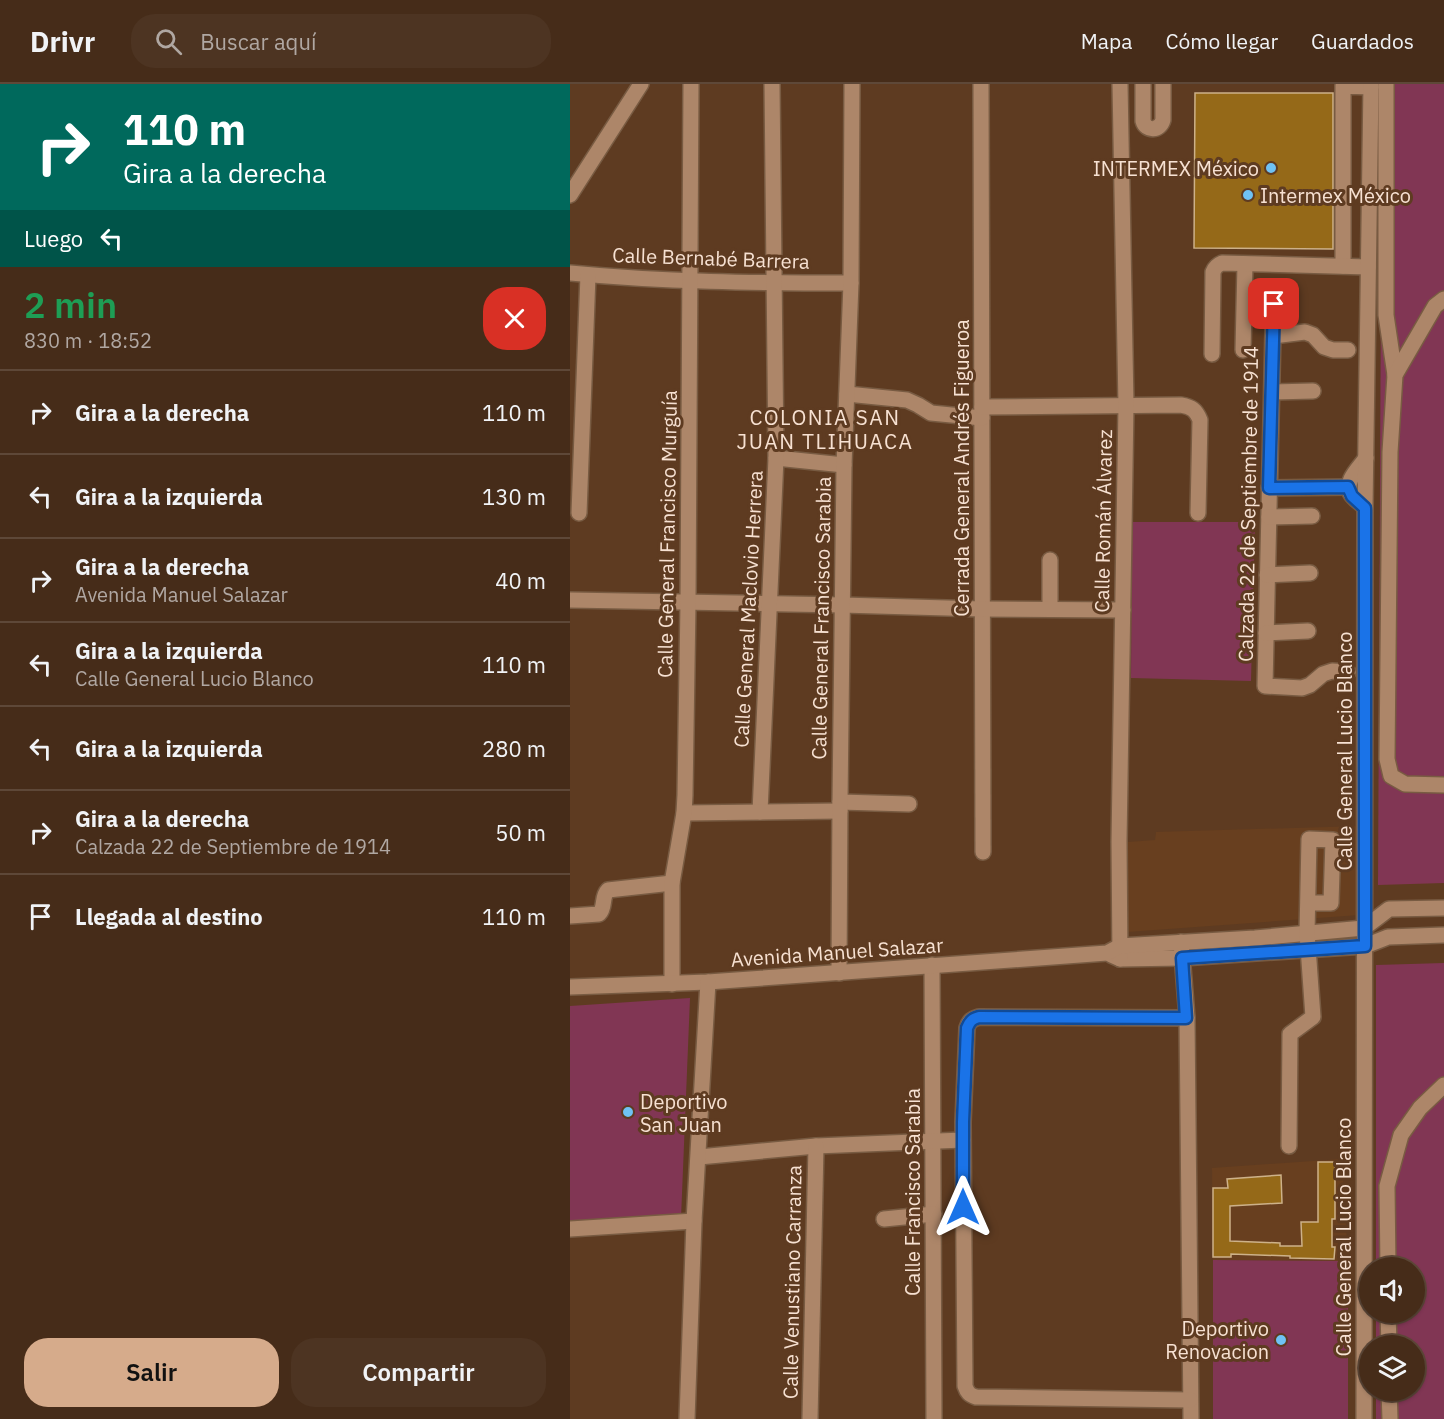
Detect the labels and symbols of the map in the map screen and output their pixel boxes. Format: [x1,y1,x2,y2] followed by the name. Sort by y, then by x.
[1093,155,1259,182] place label: INTERMEX México
[1264,161,1278,175] marker: INTERMEX México
[1260,182,1411,209] place label: Intermex México
[1241,188,1255,202] marker: Intermex México
[612,241,810,275] street label: Calle Bernabé Barrera
[1248,278,1299,329] pin
[948,319,975,617] street label: Cerrada General Andrés Figueroa
[1232,346,1264,662] street label: Calzada 22 de Septiembre de 1914
[651,390,683,678] street label: Calle General Francisco Murguía
[737,403,913,455] district label: COLONIA SAN JUAN TLIHUACA
[1088,429,1118,613] street label: Calle Román Álvarez
[727,469,769,748] street label: Calle General Maclovio Herrera
[805,476,837,760] street label: Calle General Francisco Sarabia
[1331,632,1358,870] street label: Calle General Lucio Blanco
[730,931,944,973] street label: Avenida Manuel Salazar
[640,1088,728,1138] place label: Deportivo San Juan
[899,1088,926,1296] street label: Calle Francisco Sarabia
[621,1105,635,1119] marker: Deportivo San Juan
[1330,1118,1357,1356] street label: Calle General Lucio Blanco
[776,1164,808,1399] street label: Calle Venustiano Carranza
[931,1175,995,1239] position arrow
[1165,1315,1269,1365] place label: Deportivo Renovacion
[1274,1333,1288,1347] marker: Deportivo Renovacion

